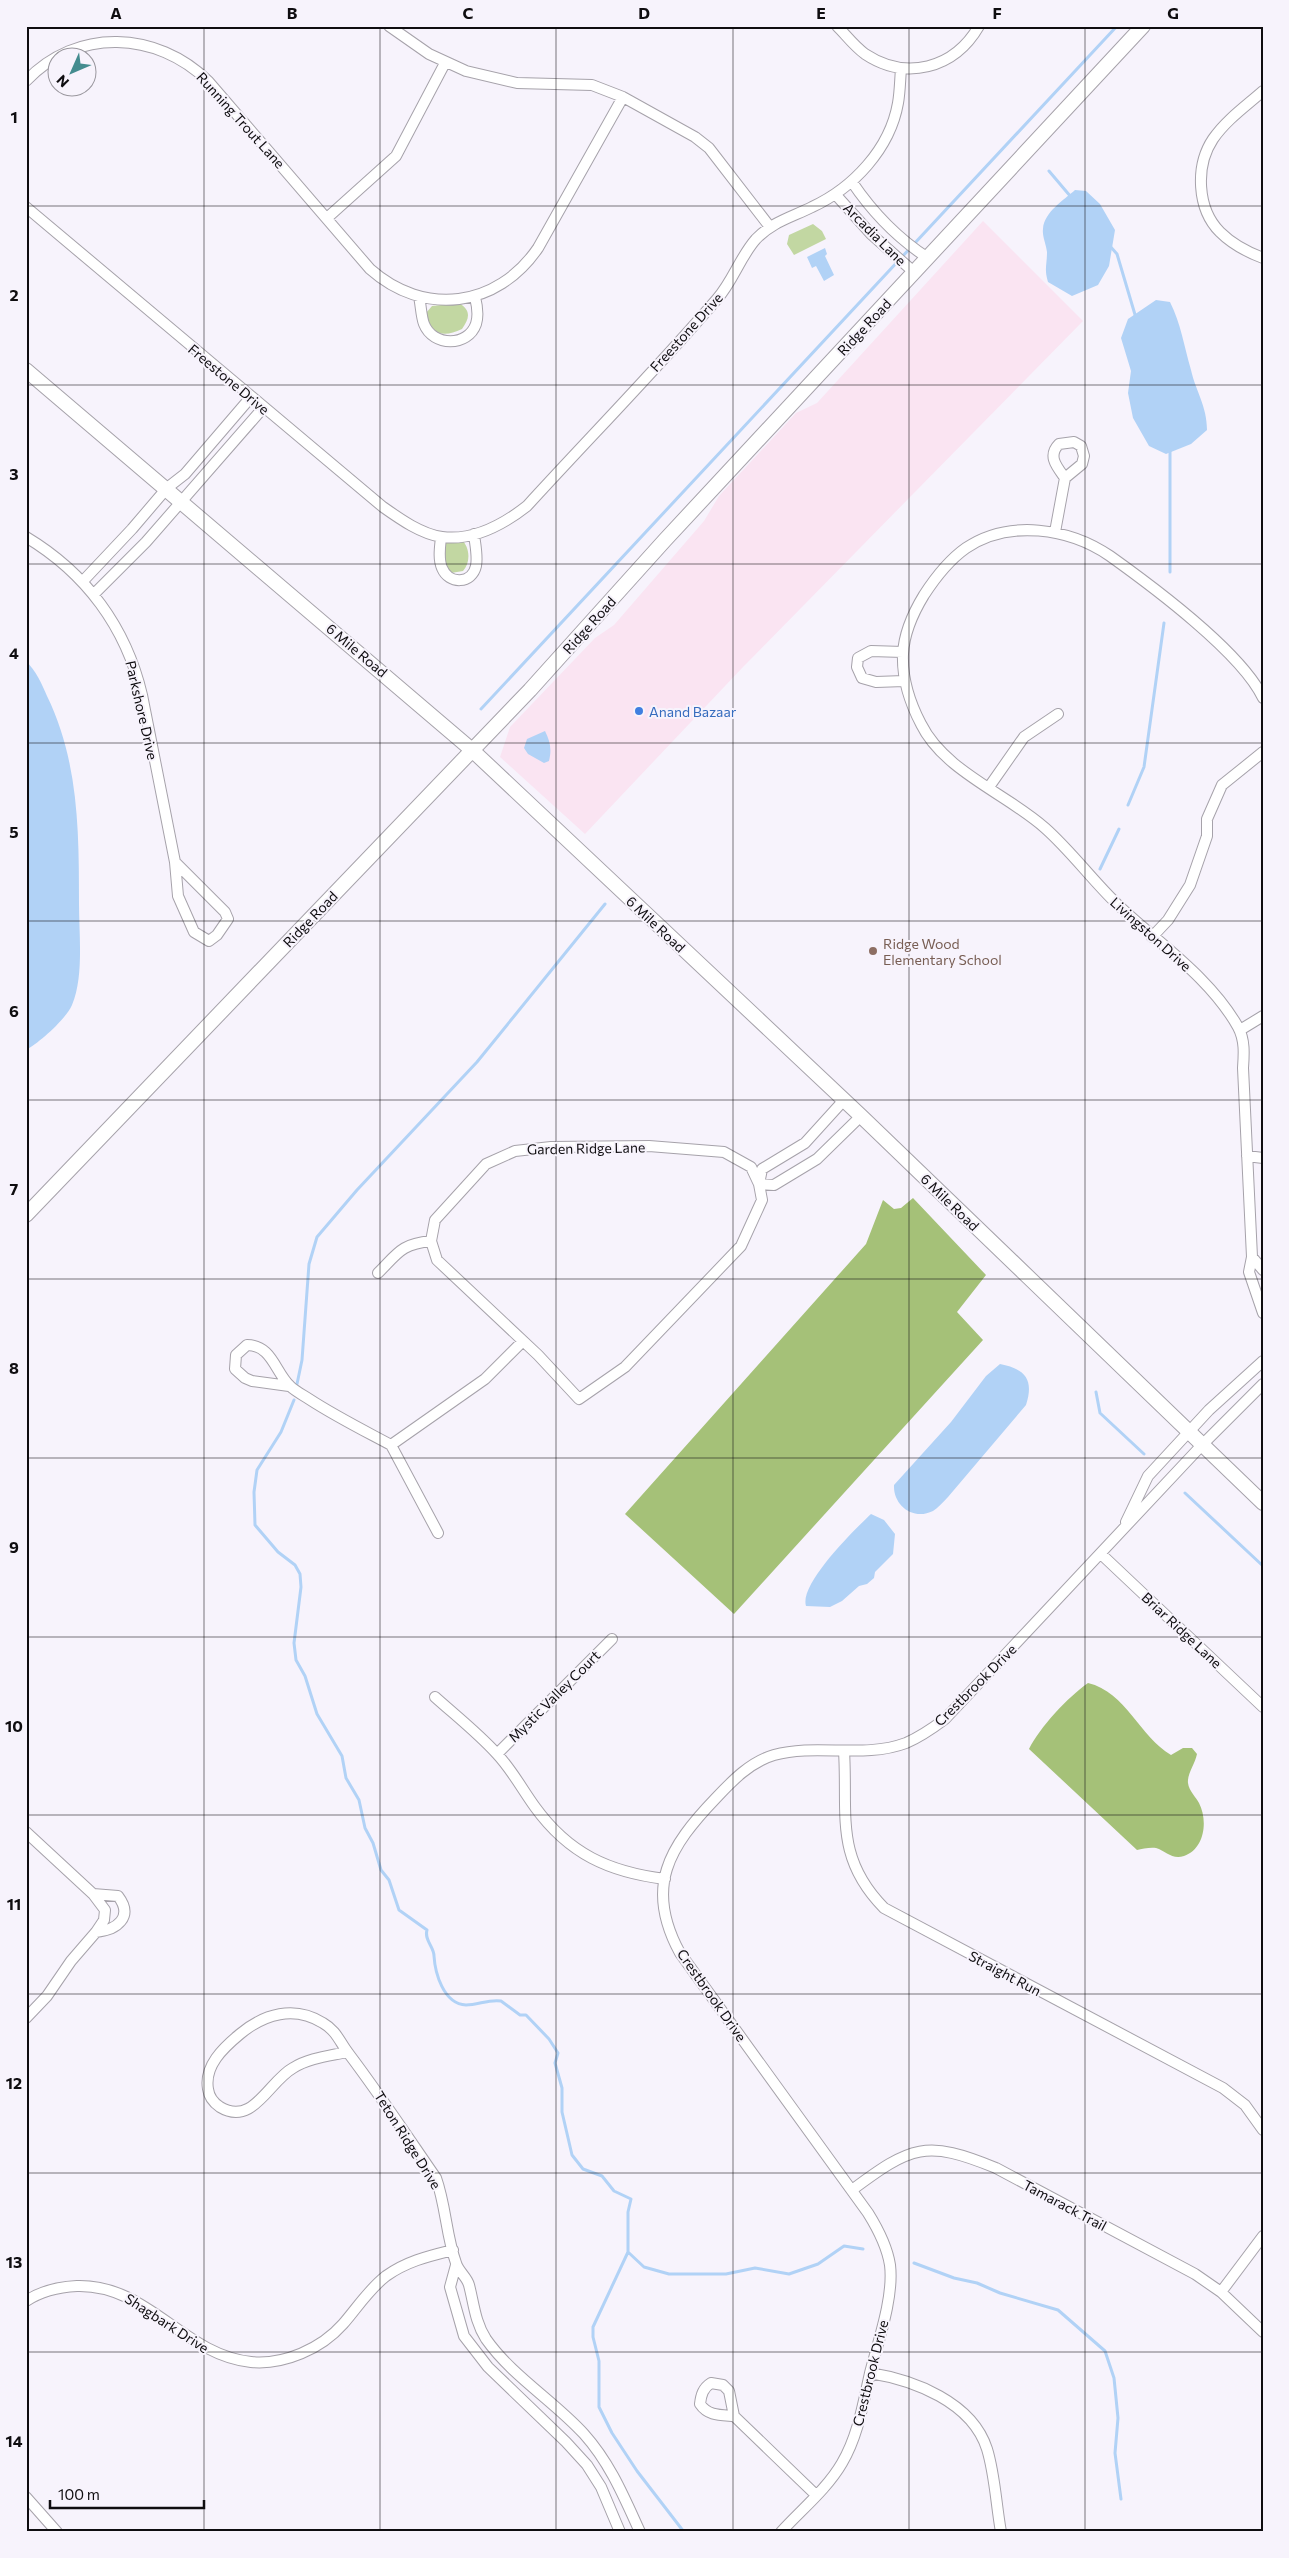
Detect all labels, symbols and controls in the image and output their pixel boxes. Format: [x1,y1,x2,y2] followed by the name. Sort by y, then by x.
[110,3,122,22] text: A
[287,3,298,22] text: B
[463,3,474,22] text: C
[638,3,650,22] text: D
[816,3,826,22] text: E
[992,3,1002,22] text: F
[1167,3,1179,22] text: G
[48,48,98,98] north arrow
[193,68,289,172] street label: Running Trout Lane
[53,72,72,91] text: N
[10,107,18,126] text: 1
[840,199,910,269] street label: Arcadia Lane
[9,285,19,304] text: 2
[646,289,726,375] street label: Freestone Drive
[833,295,895,359] street label: Ridge Road
[185,340,273,418] street label: Freestone Drive
[9,464,19,483] text: 3
[559,593,619,657] street label: Ridge Road
[323,620,391,680] street label: 6 Mile Road
[9,643,19,662] text: 4
[122,659,162,761] street label: Parkshore Drive
[649,703,737,720] place label: Anand Bazaar
[633,705,645,717] marker: Anand Bazaar
[9,822,19,841] text: 5
[279,887,341,951] street label: Ridge Road
[623,892,689,956] street label: 6 Mile Road
[1107,893,1195,975] street label: Livingston Drive
[883,935,1002,968] place label: Ridge Wood Elementary School
[867,945,879,957] marker: Ridge Wood Elementary School
[9,1001,19,1020] text: 6
[527,1138,645,1158] street label: Garden Ridge Lane
[917,1170,983,1234] street label: 6 Mile Road
[10,1179,19,1198] text: 7
[9,1358,19,1377] text: 8
[9,1537,19,1556] text: 9
[1138,1589,1226,1671] street label: Briar Ridge Lane
[931,1641,1019,1729] street label: Crestbrook Drive
[505,1646,604,1745] street label: Mystic Valley Court
[5,1716,23,1735] text: 10
[7,1894,21,1913] text: 11
[674,1946,750,2044] street label: Crestbrook Drive
[966,1947,1044,1999] street label: Straight Run
[6,2073,22,2092] text: 12
[371,2088,445,2192] street label: Teton Ridge Drive
[1020,2176,1110,2234] street label: Tamarack Trail
[6,2252,22,2271] text: 13
[122,2290,212,2356] street label: Shagbark Drive
[849,2318,891,2428] street label: Crestbrook Drive
[5,2431,23,2450] text: 14
[50,2478,204,2510] scale bar
[58,2485,100,2503] text: 100 m

